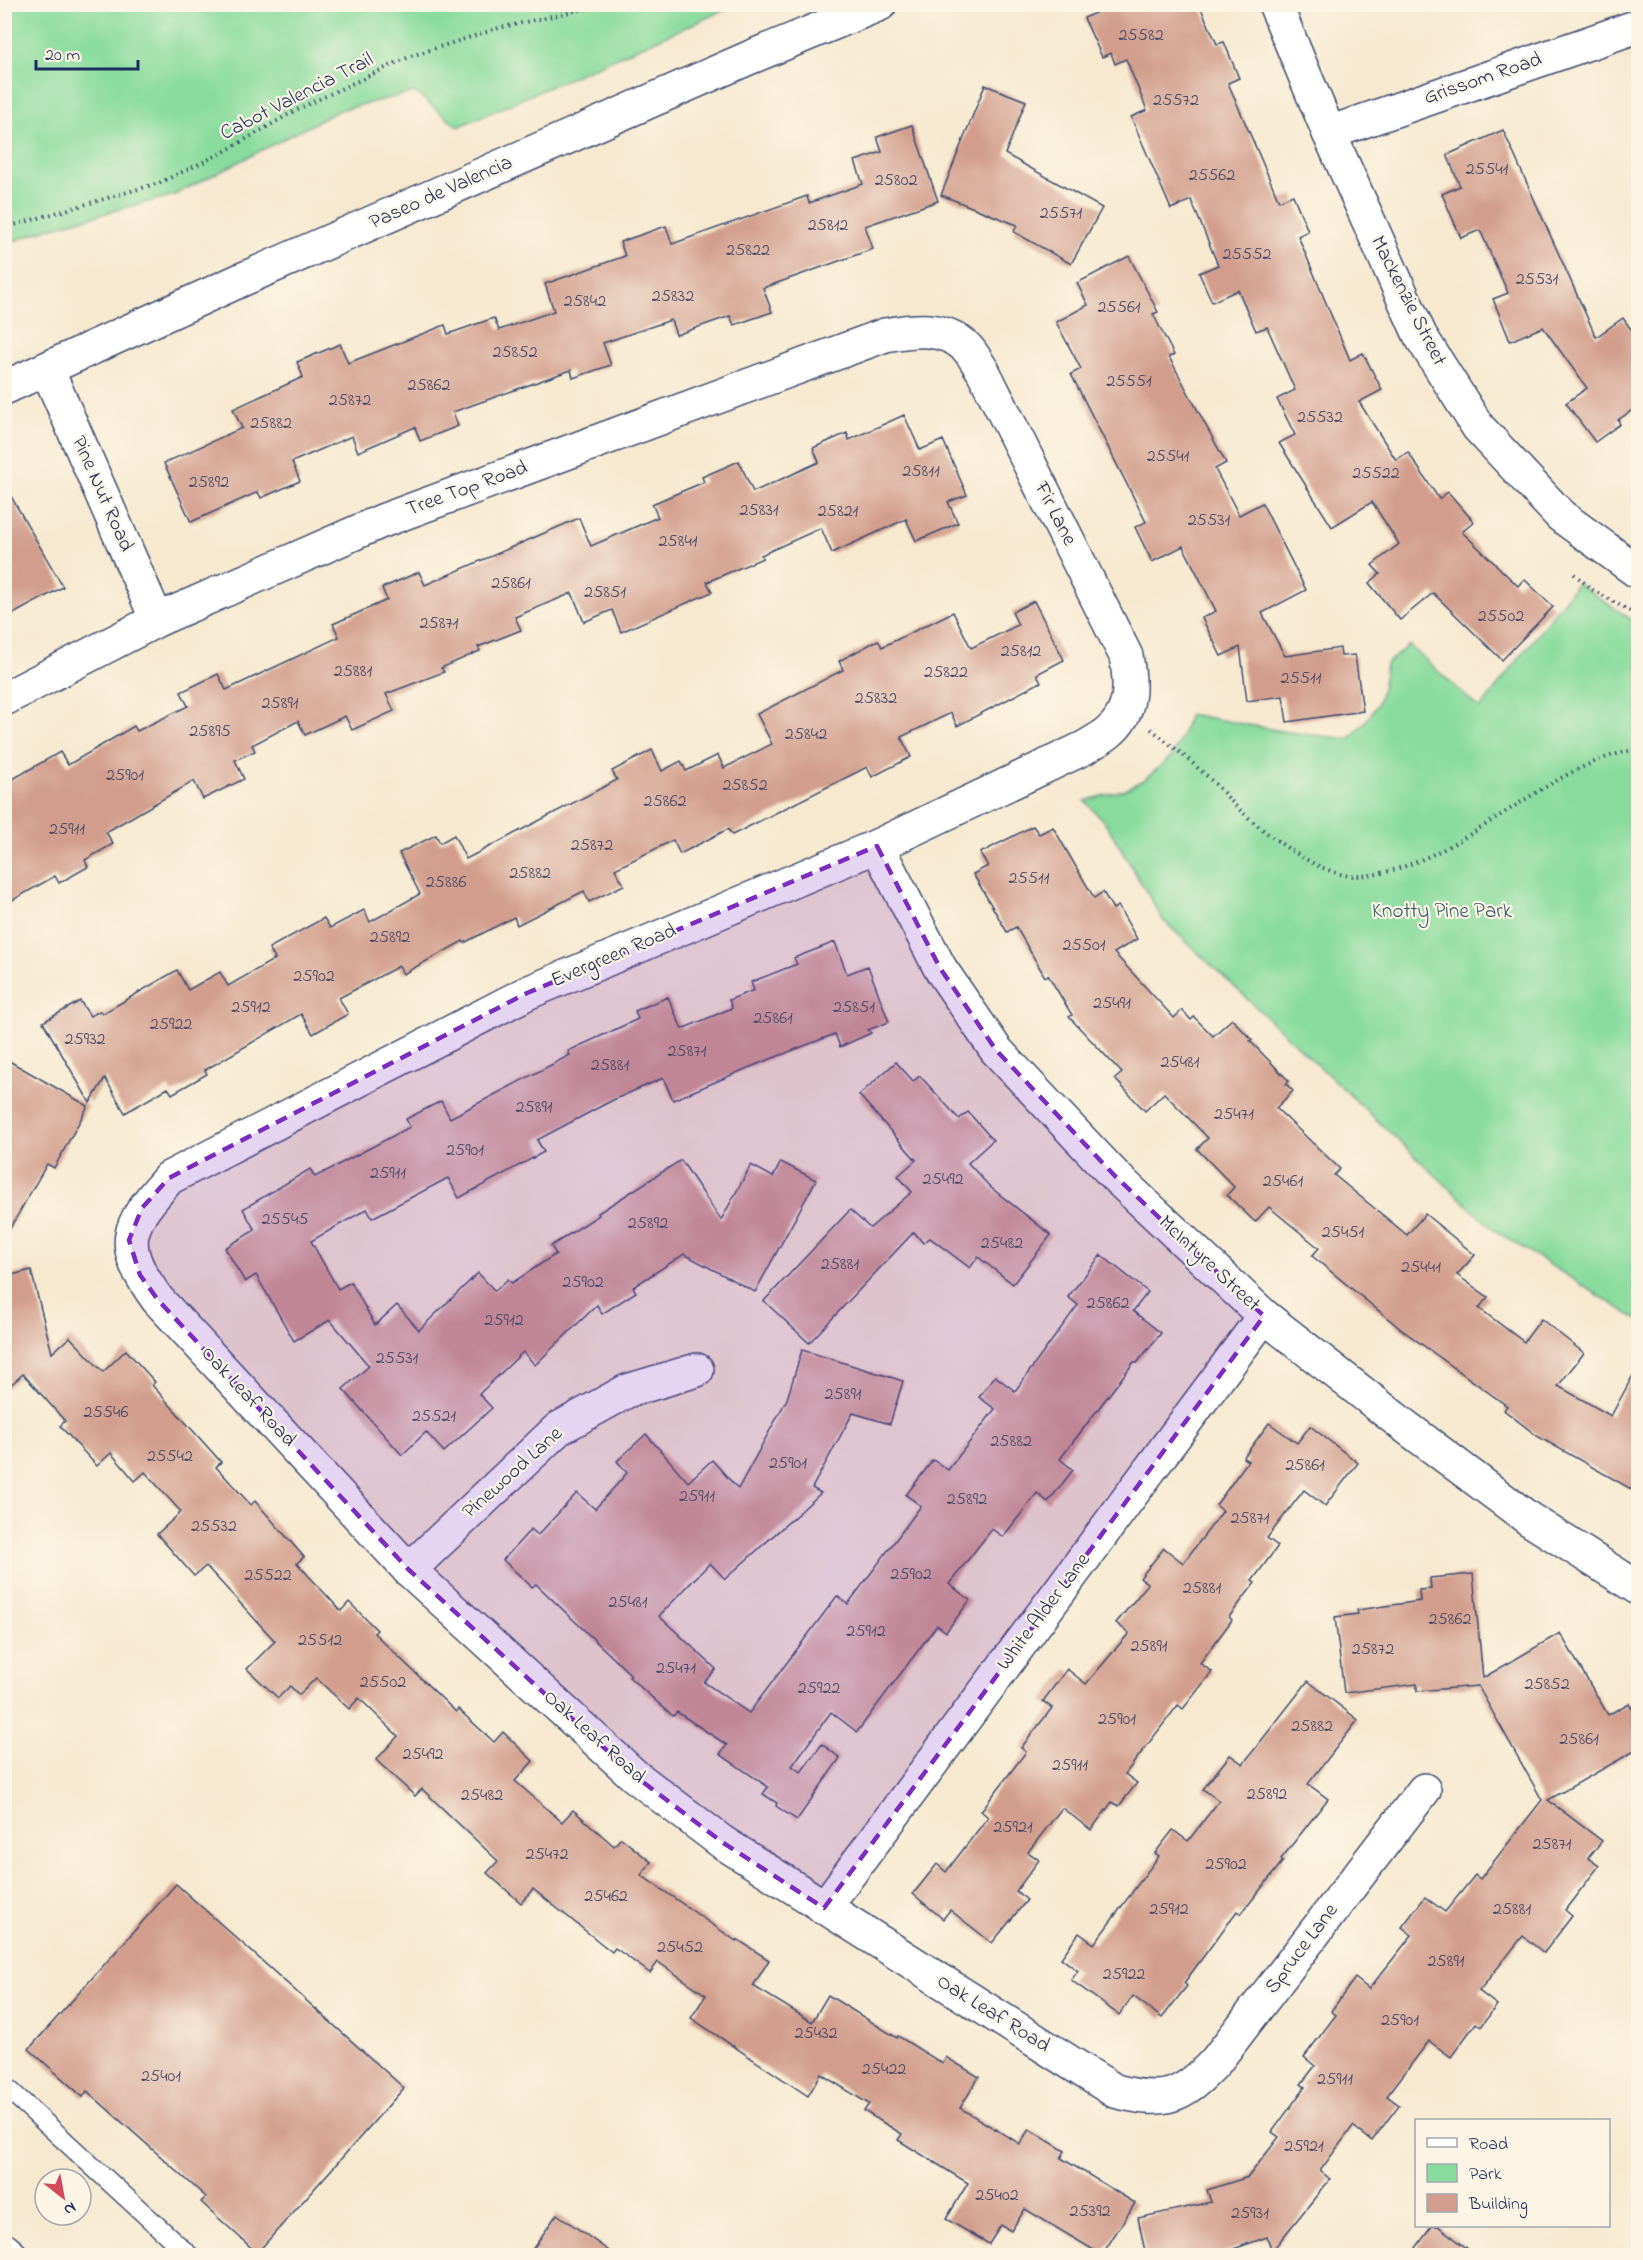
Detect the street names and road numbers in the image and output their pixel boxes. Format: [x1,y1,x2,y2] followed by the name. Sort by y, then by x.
[215,45,379,149] street label: Cabot Valencia Trail
[1420,45,1546,113] street label: Grissom Road
[365,148,517,238] street label: Paseo de Valencia
[1362,231,1454,371] street label: Mackenzie Street
[63,431,141,557] street label: Pine Nut Road
[402,453,532,525] street label: Tree Top Road
[1026,476,1084,552] street label: Fir Lane
[547,916,682,998] street label: Evergreen Road
[1150,1209,1267,1321] street label: McIntyre Street
[193,1340,303,1454] street label: Oak Leaf Road
[456,1419,570,1526] street label: Pinewood Lane
[990,1547,1098,1677] street label: White Alder Lane
[536,1683,652,1791] street label: Oak Leaf Road
[1258,1897,1346,2000] street label: Spruce Lane
[930,1967,1056,2061] street label: Oak Leaf Road

